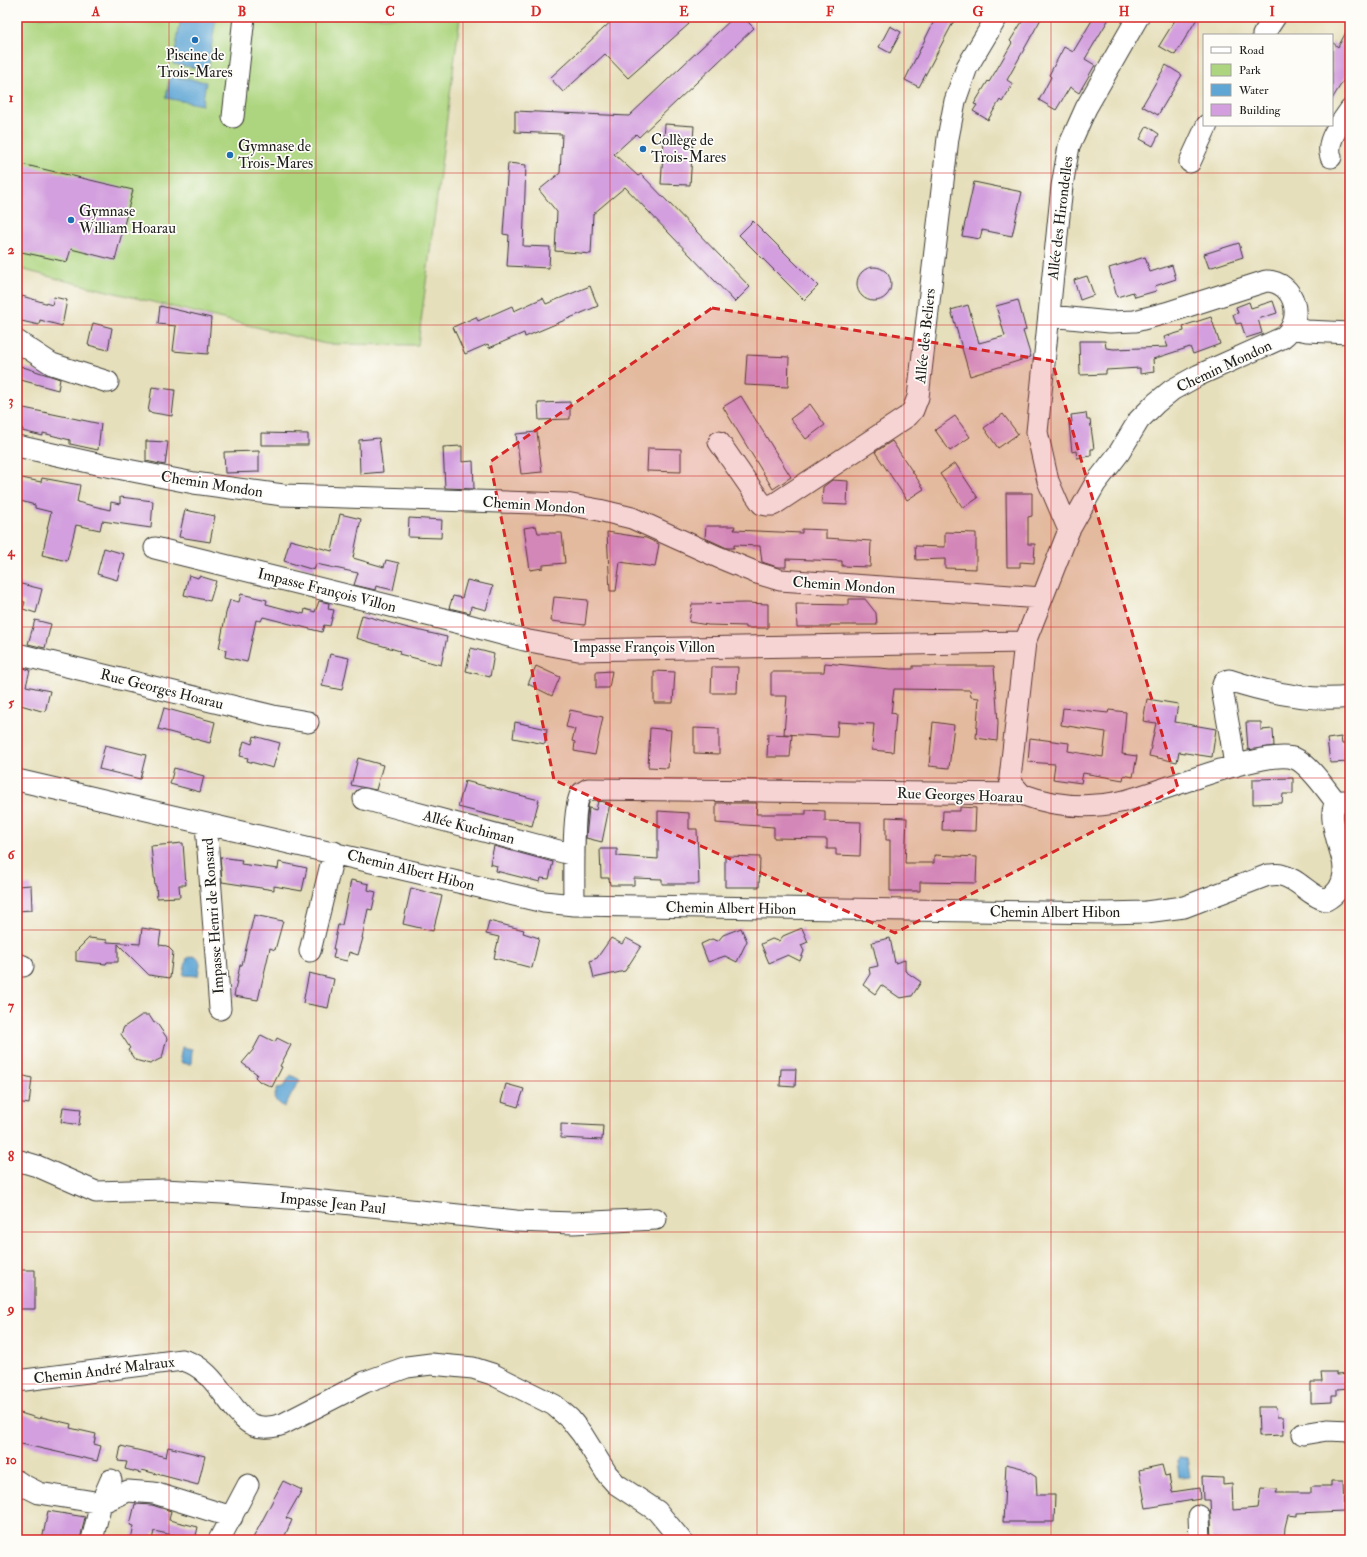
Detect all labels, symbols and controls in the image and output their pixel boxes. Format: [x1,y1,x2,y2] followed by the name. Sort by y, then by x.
[91,4,101,20] text: A
[238,4,246,20] text: B
[385,4,395,20] text: C
[531,4,542,20] text: D
[679,4,689,20] text: E
[826,4,835,20] text: F
[973,4,984,20] text: G
[1119,4,1130,20] text: H
[1269,4,1275,20] text: I
[1203,34,1333,126] legend
[190,35,200,45] marker: Piscine de Trois-Mares
[1239,43,1264,58] text: Road
[157,46,233,82] place label: Piscine de Trois-Mares
[1239,63,1261,78] text: Park
[1238,83,1269,98] text: Water
[9,90,14,106] text: 1
[1239,103,1282,118] text: Building
[651,131,726,167] place label: Collège de Trois-Mares
[238,137,313,173] place label: Gymnase de Trois-Mares
[638,144,648,154] marker: Collège de Trois-Mares
[225,150,235,160] marker: Gymnase de Trois-Mares
[1043,155,1077,282] street label: Allée des Hirondelles
[78,202,176,238] place label: Gymnase William Hoarau
[66,215,76,225] marker: Gymnase William Hoarau
[8,242,15,258] text: 2
[911,287,940,386] street label: Allée des Beliers
[1173,336,1275,397] street label: Chemin Mondon
[9,393,14,409] text: 3
[160,467,265,502] street label: Chemin Mondon
[482,492,586,519] street label: Chemin Mondon
[6,544,15,560] text: 4
[255,564,398,618] street label: Impasse François Villon
[792,572,896,599] street label: Chemin Mondon
[573,638,715,658] street label: Impasse François Villon
[98,665,226,714] street label: Rue Georges Hoarau
[8,695,14,711] text: 5
[897,784,1024,807] street label: Rue Georges Hoarau
[420,806,517,849] street label: Allée Kuchiman
[199,837,229,995] street label: Impasse Henri de Ronsard
[345,845,477,896] street label: Chemin Albert Hibon
[8,847,16,863] text: 6
[665,898,797,919] street label: Chemin Albert Hibon
[990,903,1121,922] street label: Chemin Albert Hibon
[8,998,15,1014] text: 7
[8,1149,14,1165] text: 8
[279,1188,387,1220] street label: Impasse Jean Paul
[6,1301,15,1317] text: 9
[33,1352,176,1389] street label: Chemin André Malraux
[5,1452,17,1468] text: 10

